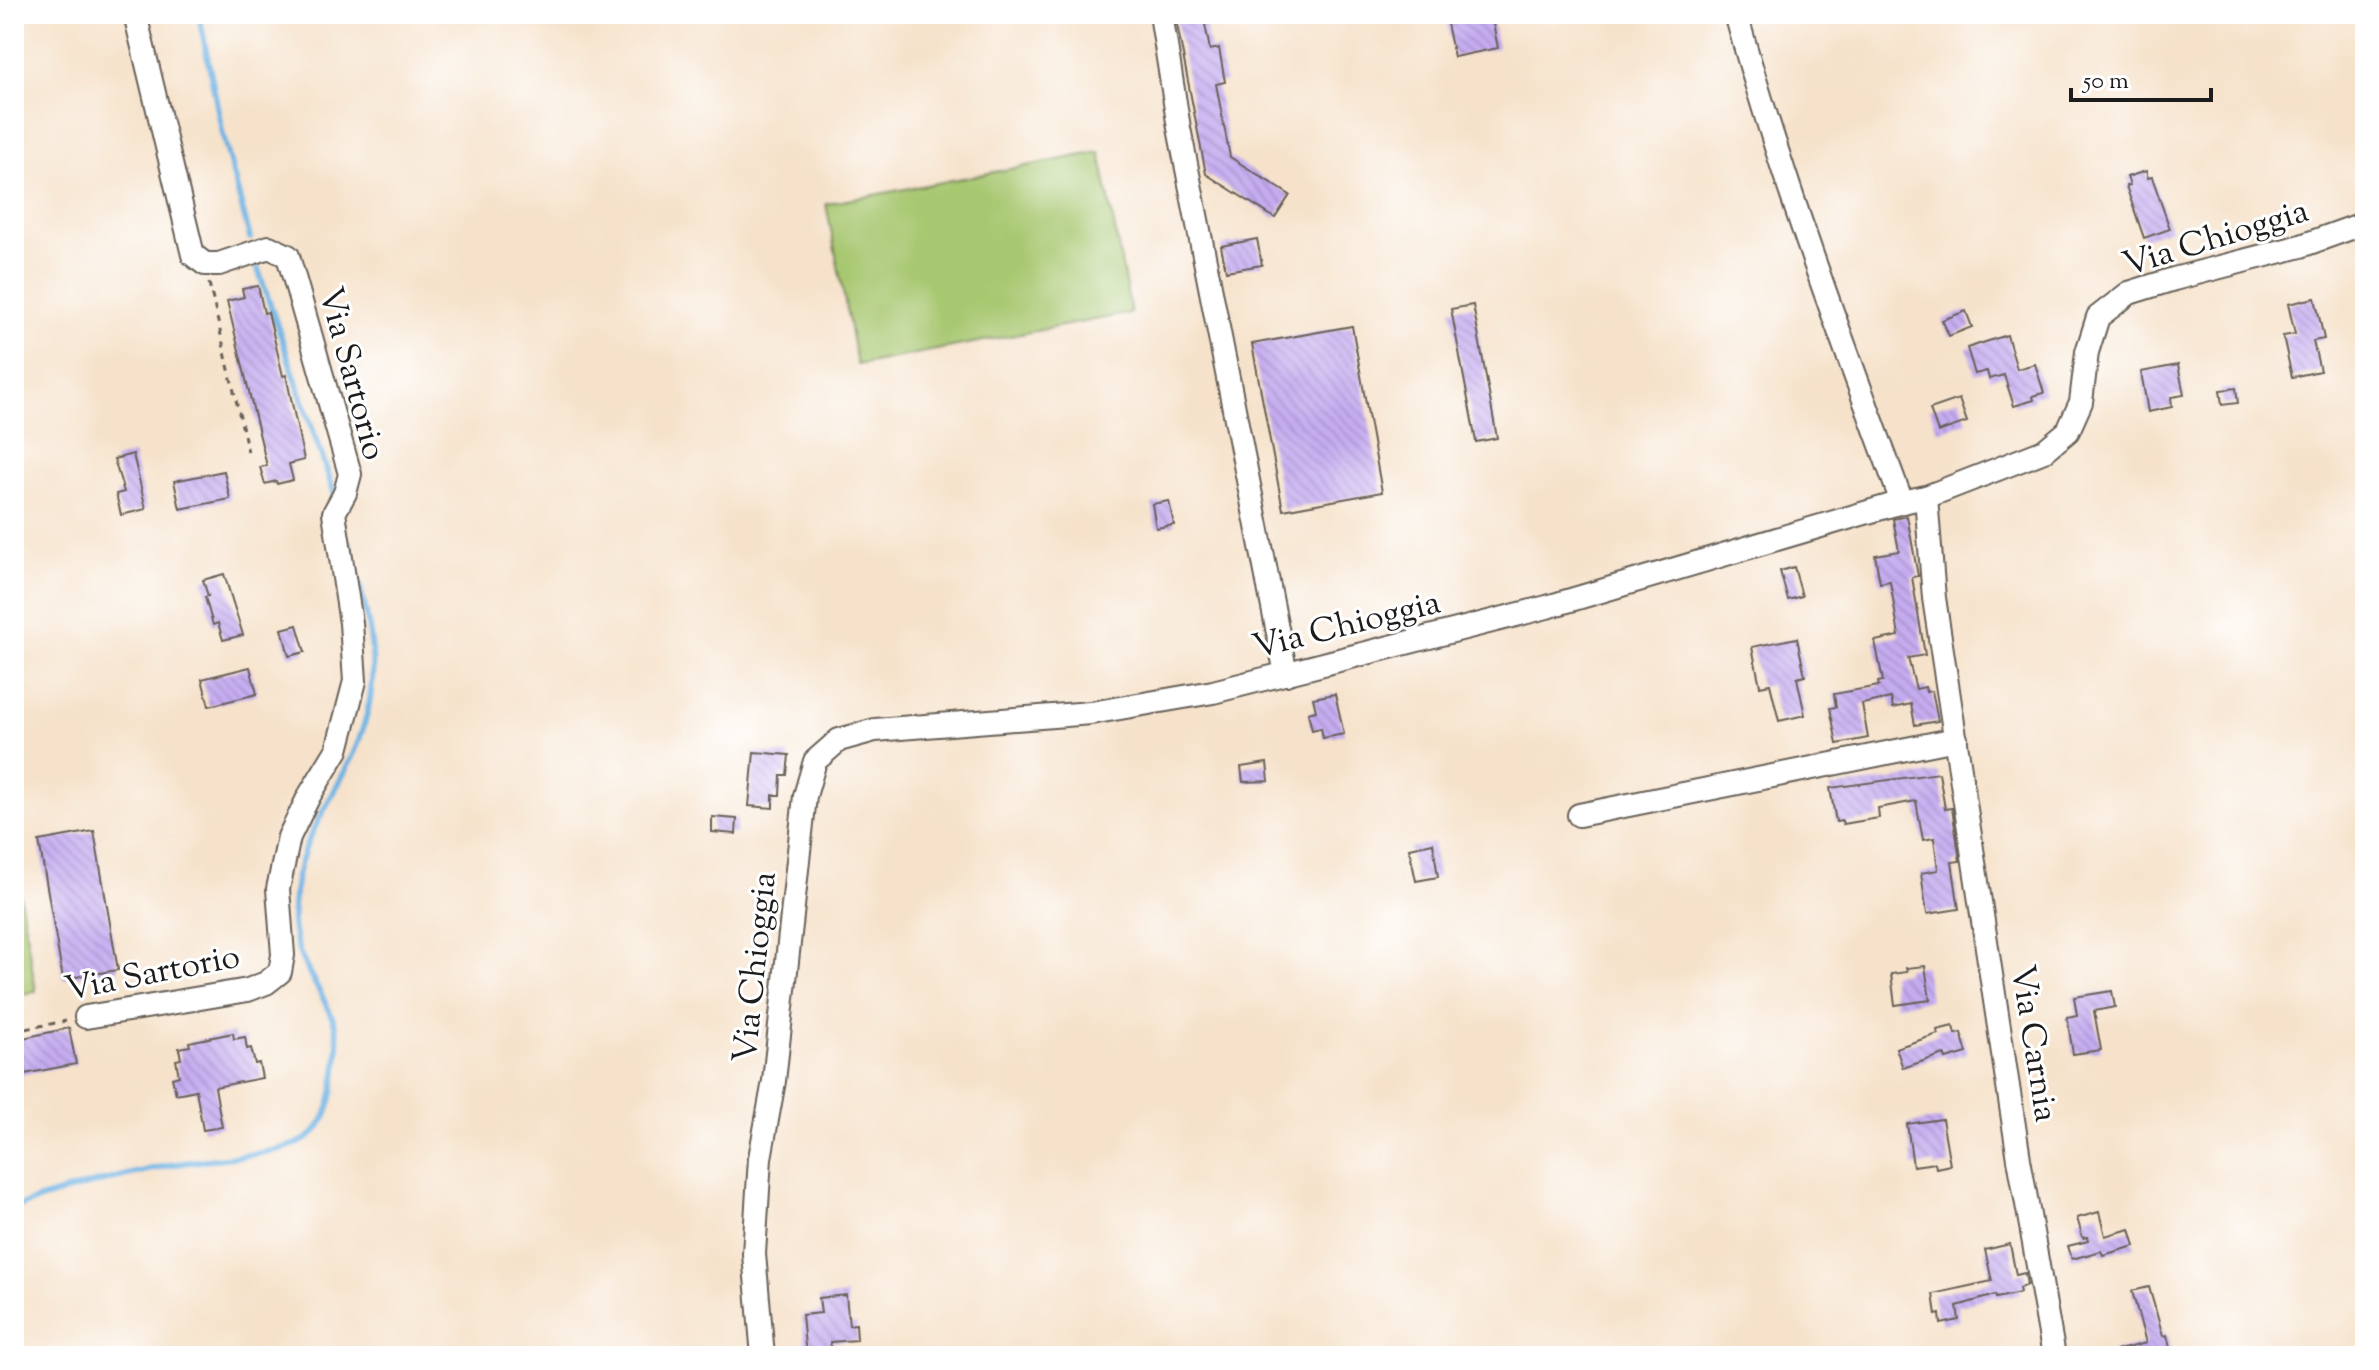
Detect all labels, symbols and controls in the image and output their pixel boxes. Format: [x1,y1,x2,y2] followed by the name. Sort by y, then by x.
[2071,52,2211,102] scale bar
[2081,65,2129,99] text: 50 m
[2117,188,2315,291] street label: Via Chioggia
[304,282,397,466] street label: Via Sartorio
[1248,579,1446,673] street label: Via Chioggia
[722,869,791,1065] street label: Via Chioggia
[61,933,244,1015] street label: Via Sartorio
[1996,962,2069,1126] street label: Via Carnia

